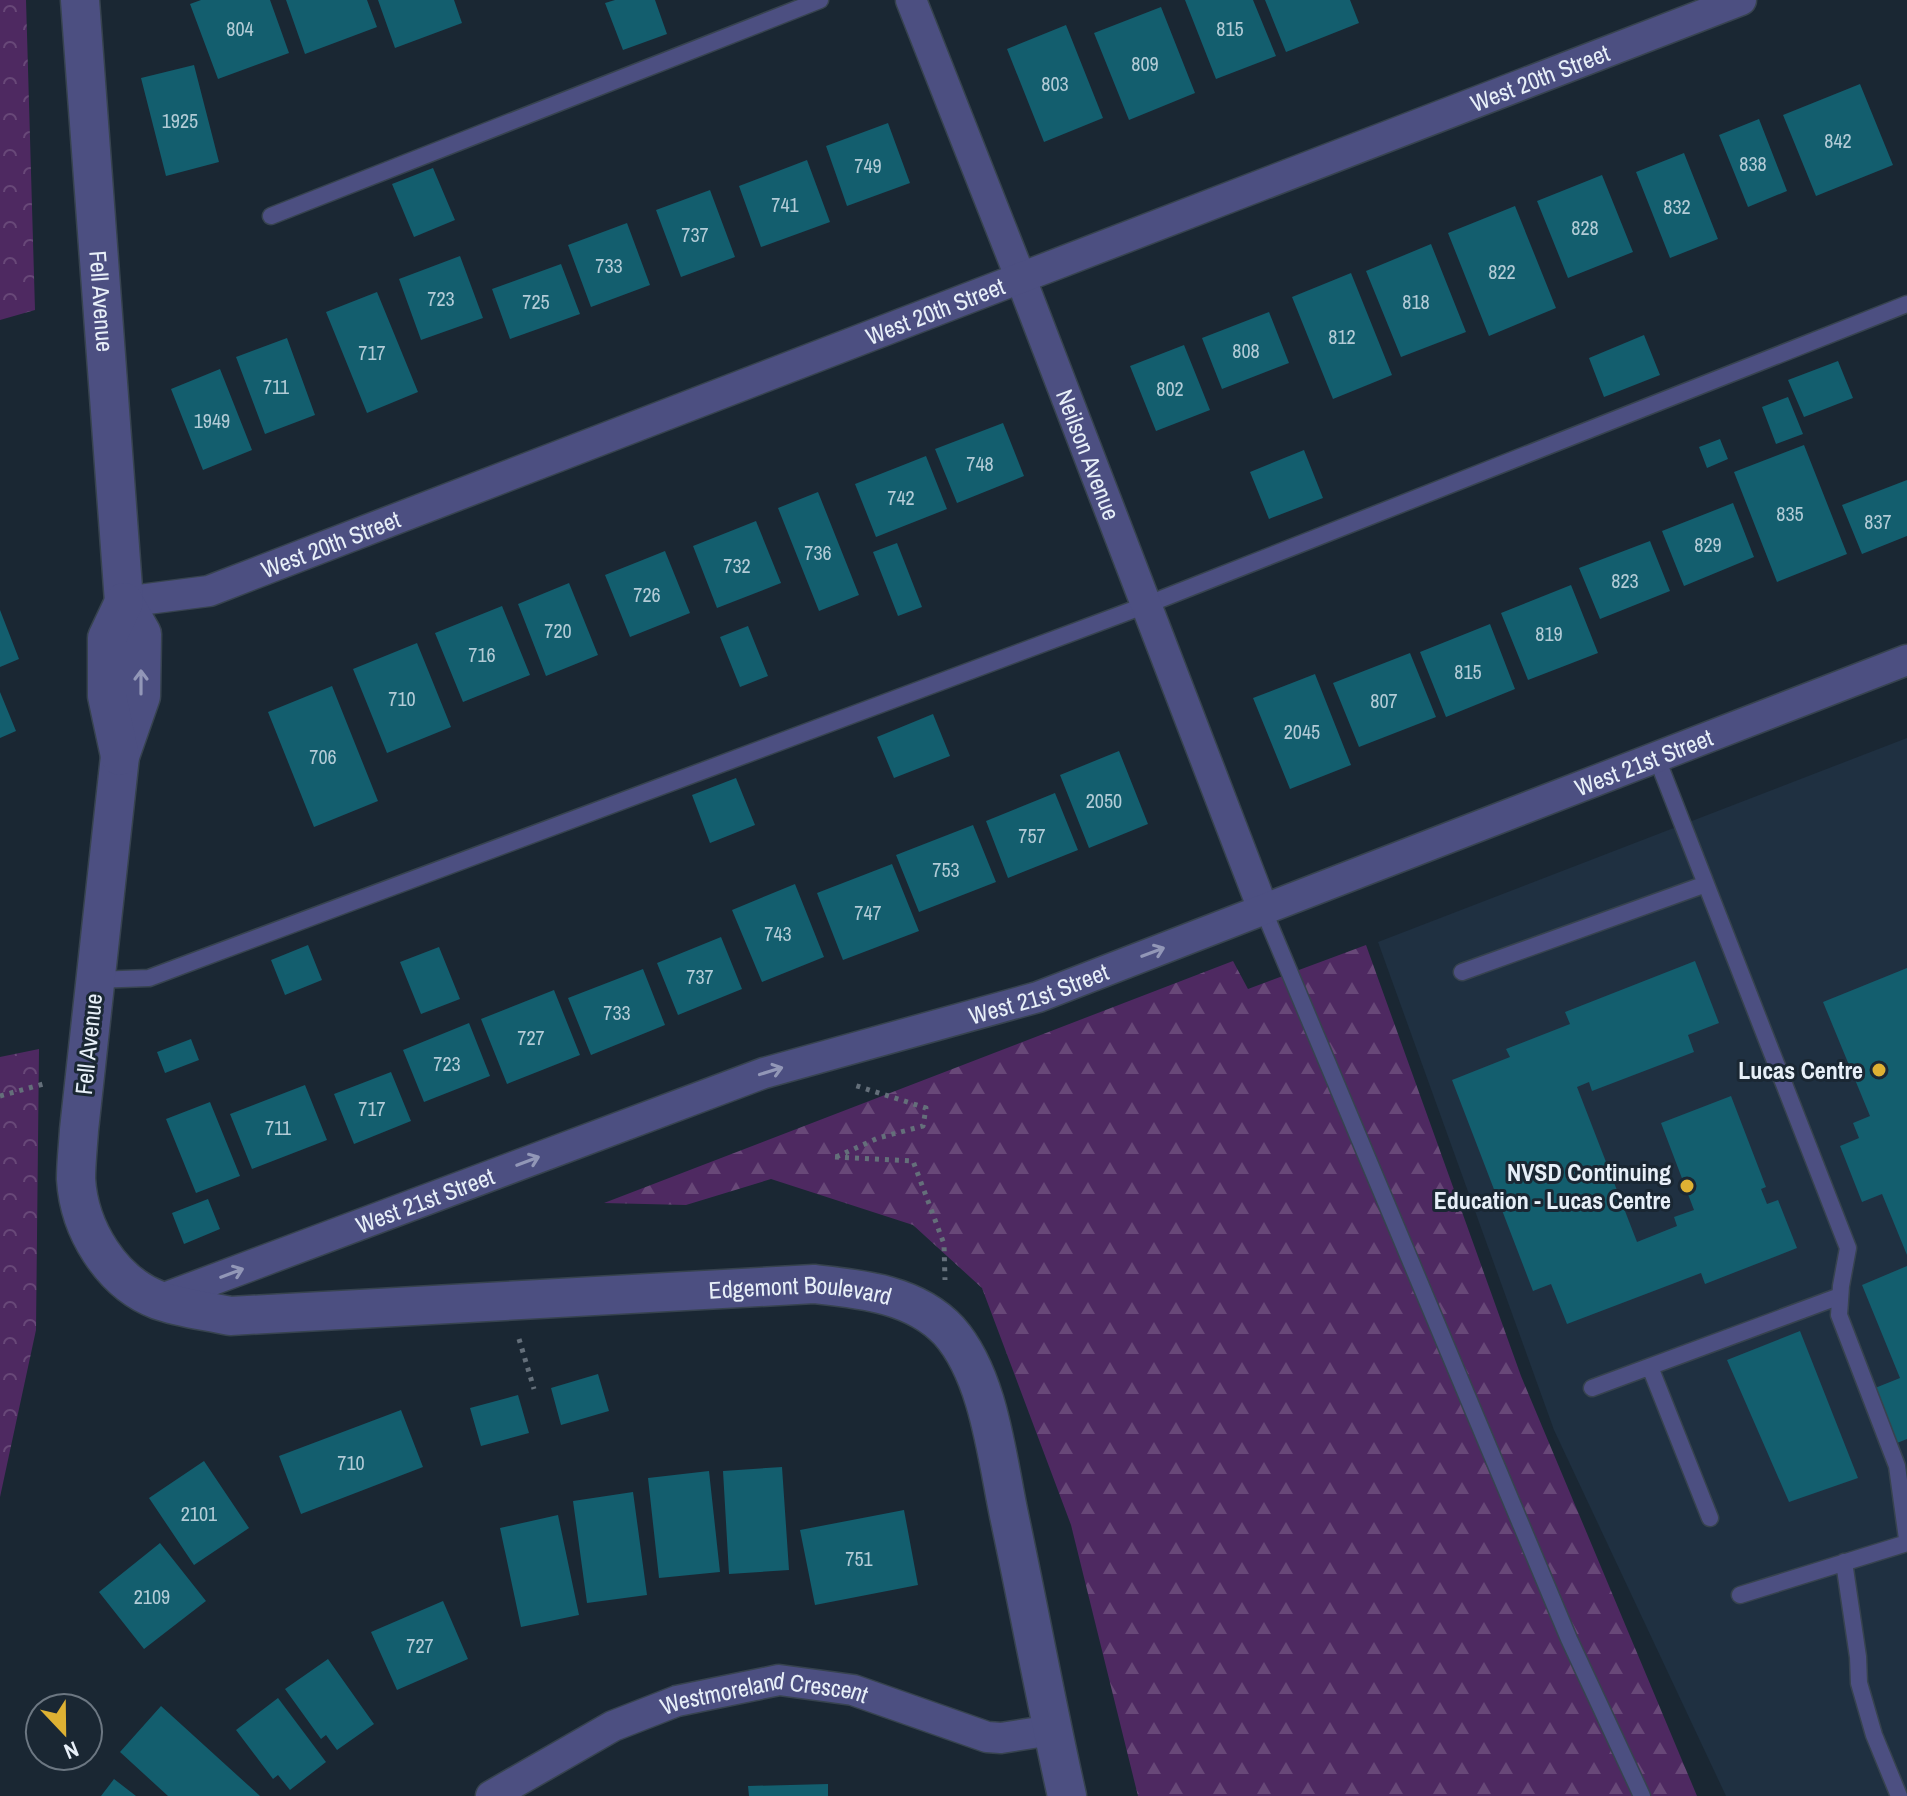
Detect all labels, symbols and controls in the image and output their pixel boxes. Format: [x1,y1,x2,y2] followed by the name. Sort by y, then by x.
[226,15,254,42] house number: 804
[1216,15,1244,42] house number: 815
[1466,36,1614,119] street label: West 20th Street
[1131,50,1159,77] house number: 809
[1041,70,1069,97] house number: 803
[162,107,198,134] house number: 1925
[1824,127,1852,154] house number: 842
[1739,150,1767,177] house number: 838
[854,152,882,179] house number: 749
[771,191,799,218] house number: 741
[1663,193,1691,220] house number: 832
[1571,214,1599,241] house number: 828
[681,221,709,248] house number: 737
[82,249,122,353] street label: Fell Avenue
[595,252,623,279] house number: 733
[1488,258,1516,285] house number: 822
[861,269,1010,352] street label: West 20th Street
[427,285,455,312] house number: 723
[522,288,550,315] house number: 725
[1402,288,1430,315] house number: 818
[1328,323,1356,350] house number: 812
[1232,337,1260,364] house number: 808
[358,339,386,366] house number: 717
[263,373,289,400] house number: 711
[1156,375,1184,402] house number: 802
[1049,385,1128,525] street label: Neilson Avenue
[194,407,230,434] house number: 1949
[966,450,994,477] house number: 748
[887,484,915,511] house number: 742
[1776,500,1804,527] house number: 835
[256,503,405,585] street label: West 20th Street
[1864,508,1892,535] house number: 837
[1694,531,1722,558] house number: 829
[804,539,832,566] house number: 736
[723,552,751,579] house number: 732
[1611,567,1639,594] house number: 823
[633,581,661,608] house number: 726
[544,617,572,644] house number: 720
[1535,620,1563,647] house number: 819
[468,641,496,668] house number: 716
[1454,658,1482,685] house number: 815
[134,669,149,696] one-way arrow
[388,685,416,712] house number: 710
[1370,687,1398,714] house number: 807
[1284,718,1320,745] house number: 2045
[1570,721,1718,803] street label: West 21st Street
[309,743,337,770] house number: 706
[1086,787,1122,814] house number: 2050
[1018,822,1046,849] house number: 757
[932,856,960,883] house number: 753
[854,899,882,926] house number: 747
[764,920,792,947] house number: 743
[1140,944,1165,958] one-way arrow
[965,955,1113,1031] street label: West 21st Street
[686,963,714,990] house number: 737
[67,992,109,1096] street label: Fell Avenue
[603,999,631,1026] house number: 733
[517,1024,545,1051] house number: 727
[433,1050,461,1077] house number: 723
[1738,1054,1863,1086] place label: Lucas Centre
[1870,1061,1888,1079] marker: Lucas Centre
[758,1063,784,1078] one-way arrow
[358,1095,386,1122] house number: 717
[265,1114,291,1141] house number: 711
[515,1153,540,1167] one-way arrow
[1434,1156,1671,1216] place label: NVSD Continuing Education - Lucas Centre
[351,1160,499,1241] street label: West 21st Street
[1678,1177,1696,1195] marker: NVSD Continuing Education - Lucas Centre
[219,1265,244,1279] one-way arrow
[708,1268,895,1312] street label: Edgemont Boulevard
[337,1449,365,1476] house number: 710
[181,1500,217,1527] house number: 2101
[845,1545,873,1572] house number: 751
[134,1583,170,1610] house number: 2109
[406,1632,434,1659] house number: 727
[655,1663,873,1722] street label: Westmoreland Crescent
[24,1692,104,1772] north arrow
[60,1734,83,1767] text: N

